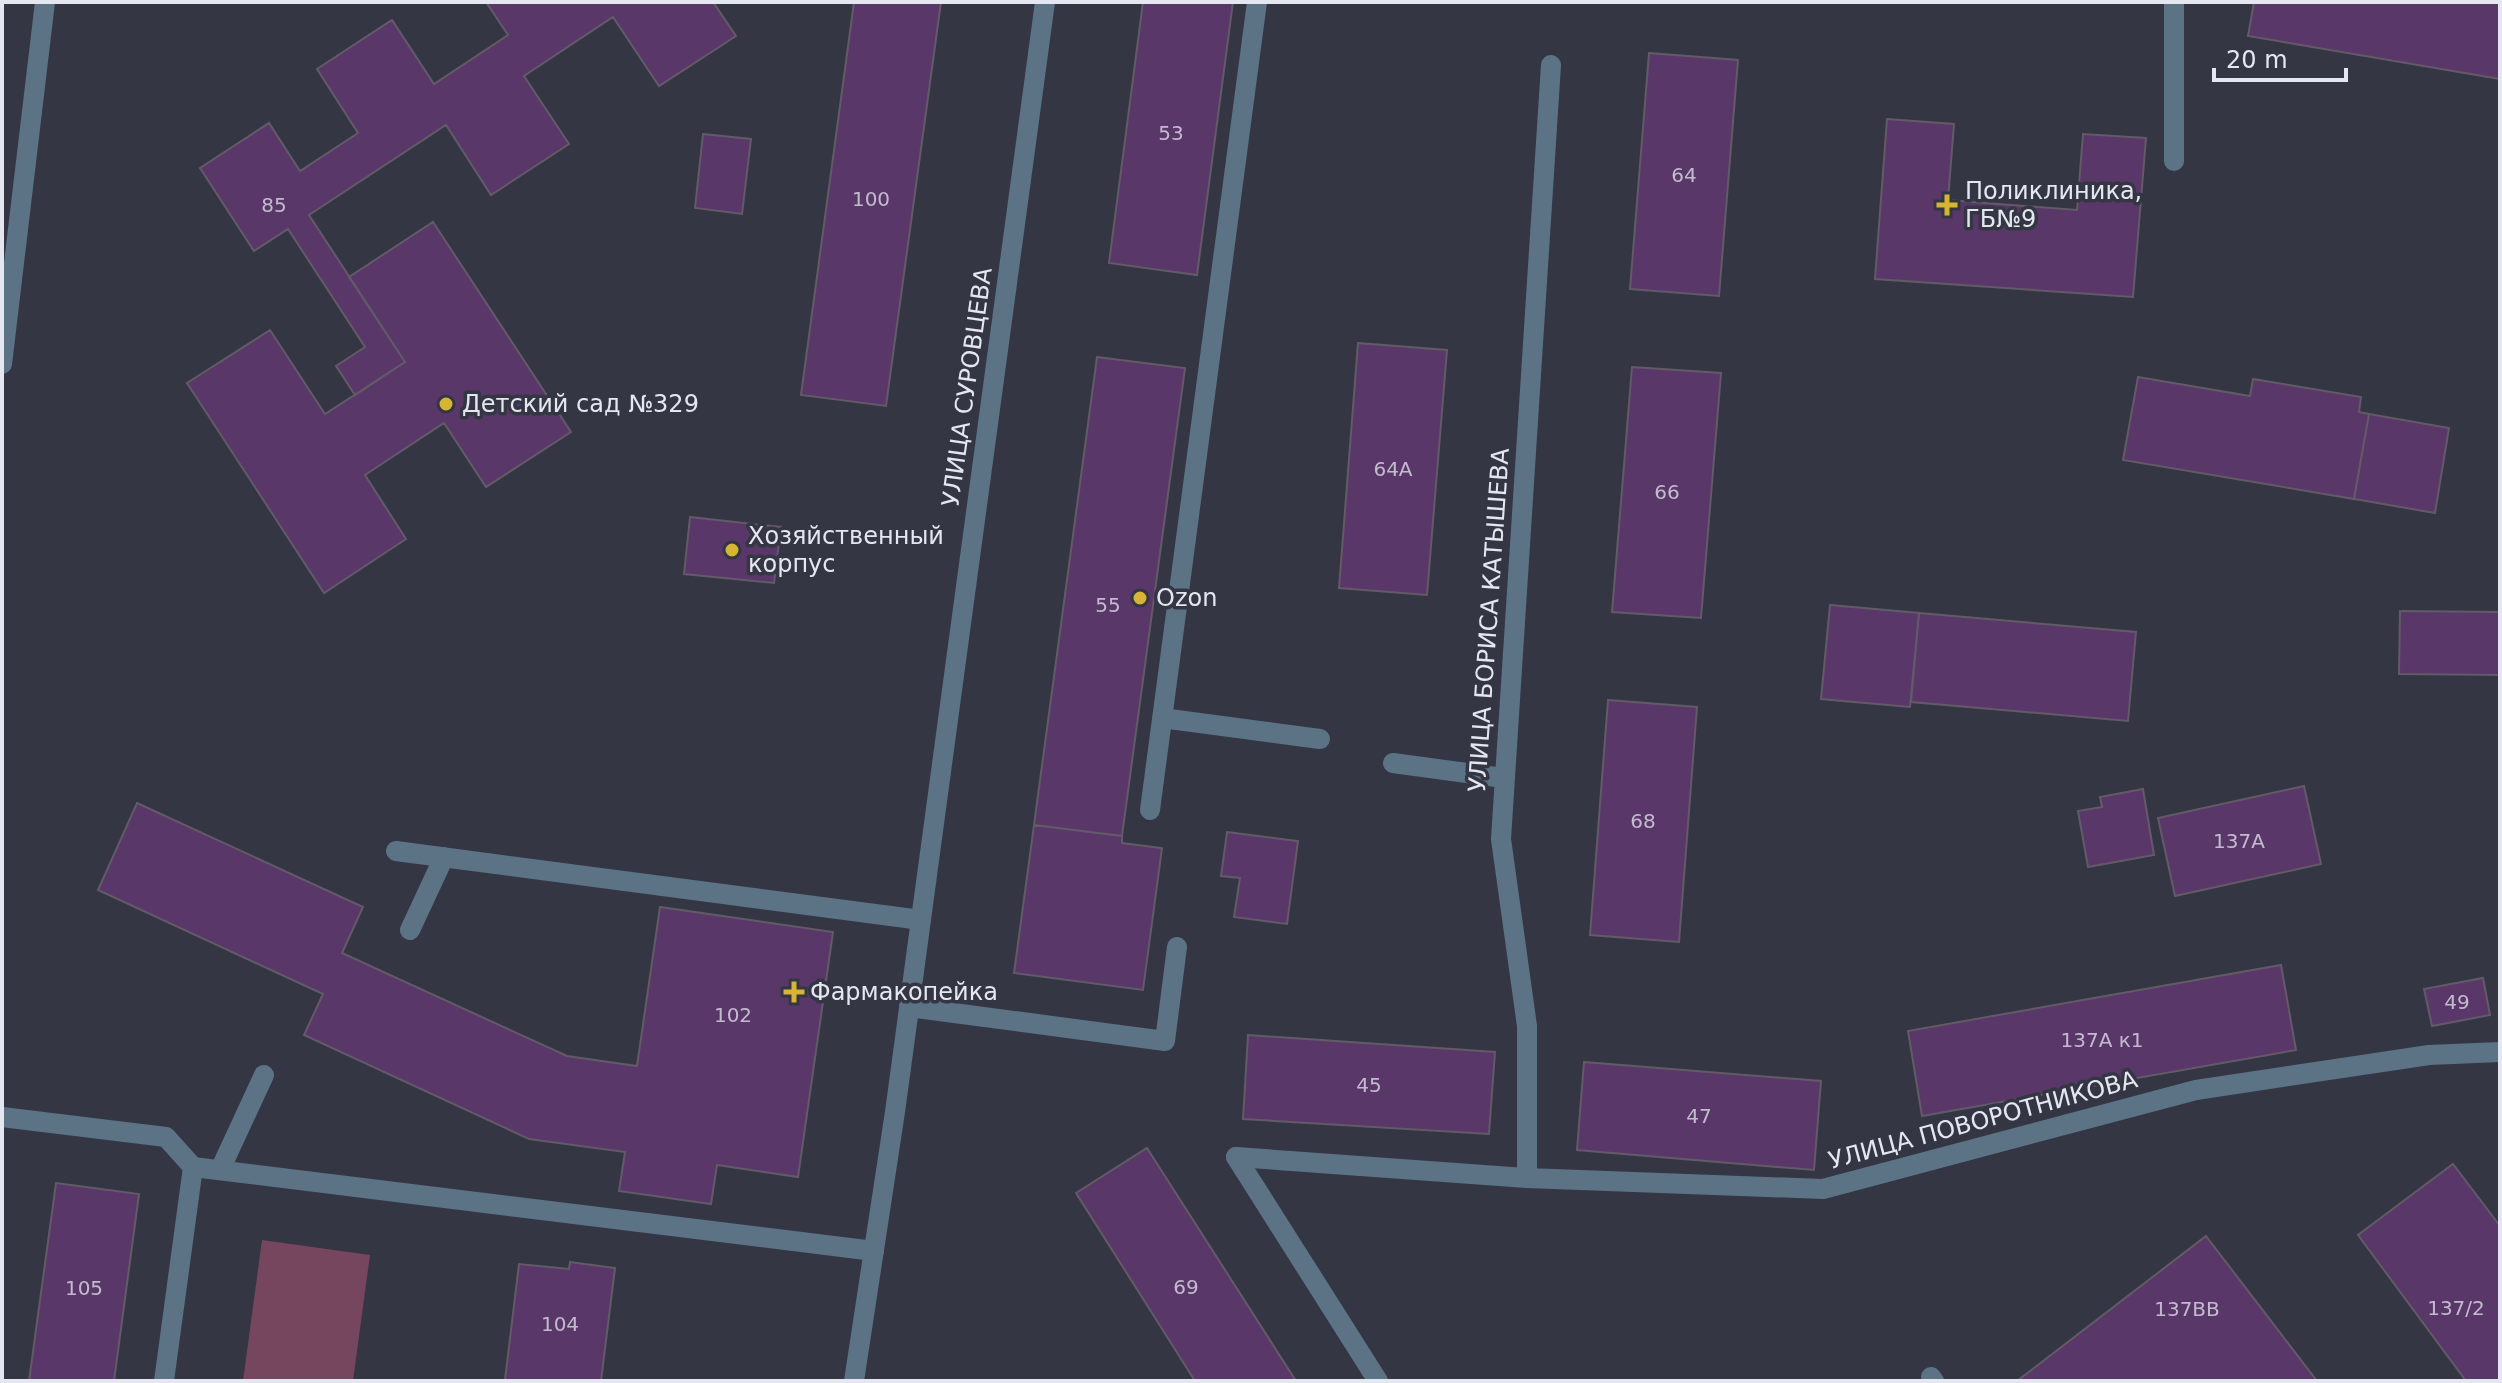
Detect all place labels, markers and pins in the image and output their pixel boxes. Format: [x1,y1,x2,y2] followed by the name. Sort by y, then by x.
[1965,177,2142,233] place label: Поликлиника, ГБ№9
[1936,194,1958,216] marker: Поликлиника, ГБ№9
[462,390,699,418] place label: Детский сад №329
[437,395,455,413] marker: Детский сад №329
[748,522,944,578] place label: Хозяйственный корпус
[723,541,741,559] marker: Хозяйственный корпус
[1156,584,1217,612] place label: Ozon
[1131,589,1149,607] marker: Ozon
[810,978,998,1006] place label: Фармакопейка
[785,983,803,1001] marker: Фармакопейка

